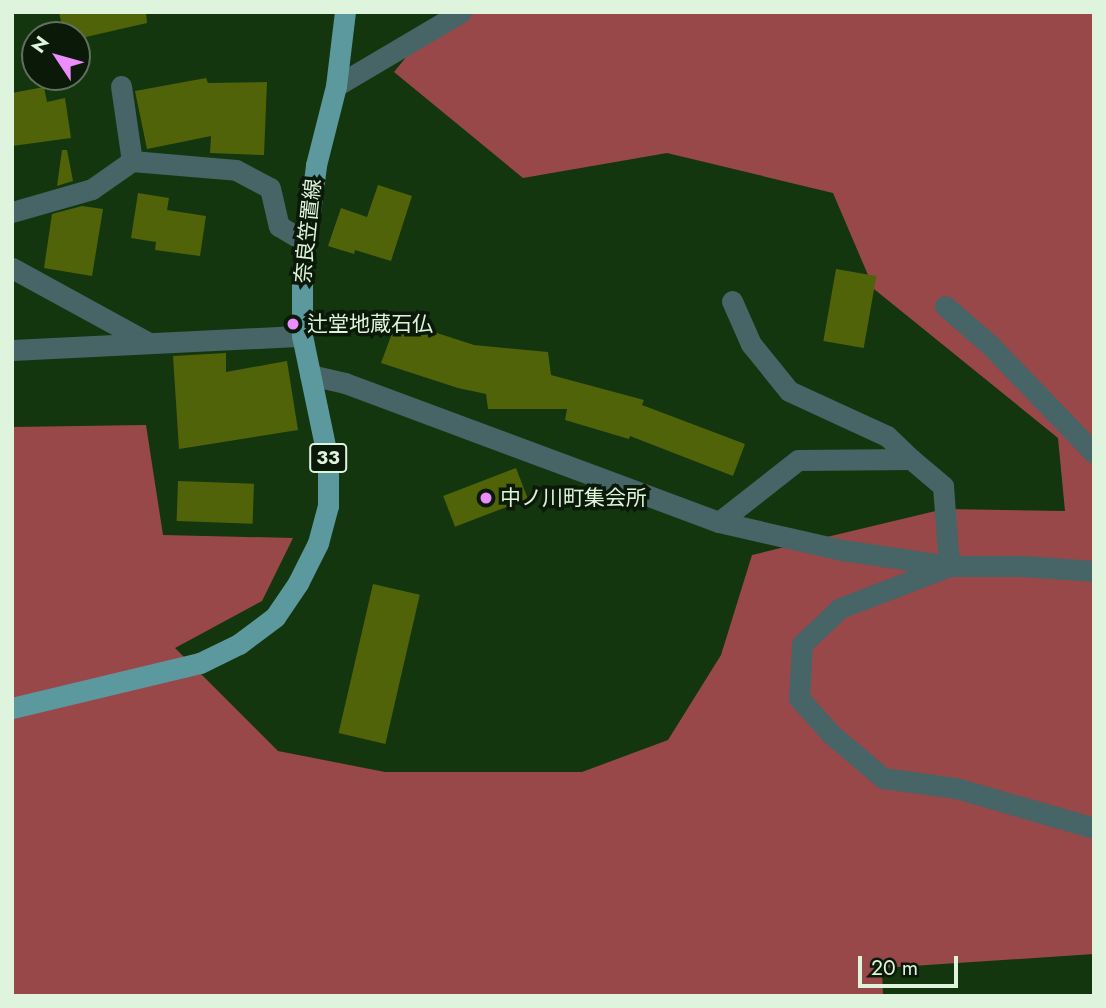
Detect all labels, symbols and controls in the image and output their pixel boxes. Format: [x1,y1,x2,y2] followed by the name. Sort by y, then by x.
[21,21,91,91] north arrow
[25,30,56,59] text: N
[290,177,326,285] street label: 奈良笠置線
[307,311,433,337] place label: 辻堂地蔵石仏
[285,316,301,332] marker: 辻堂地蔵石仏
[309,442,347,474] road number: 33
[500,485,647,511] place label: 中ノ川町集会所
[478,490,494,506] marker: 中ノ川町集会所
[861,942,961,986] scale bar
[871,953,918,983] text: 20 m

